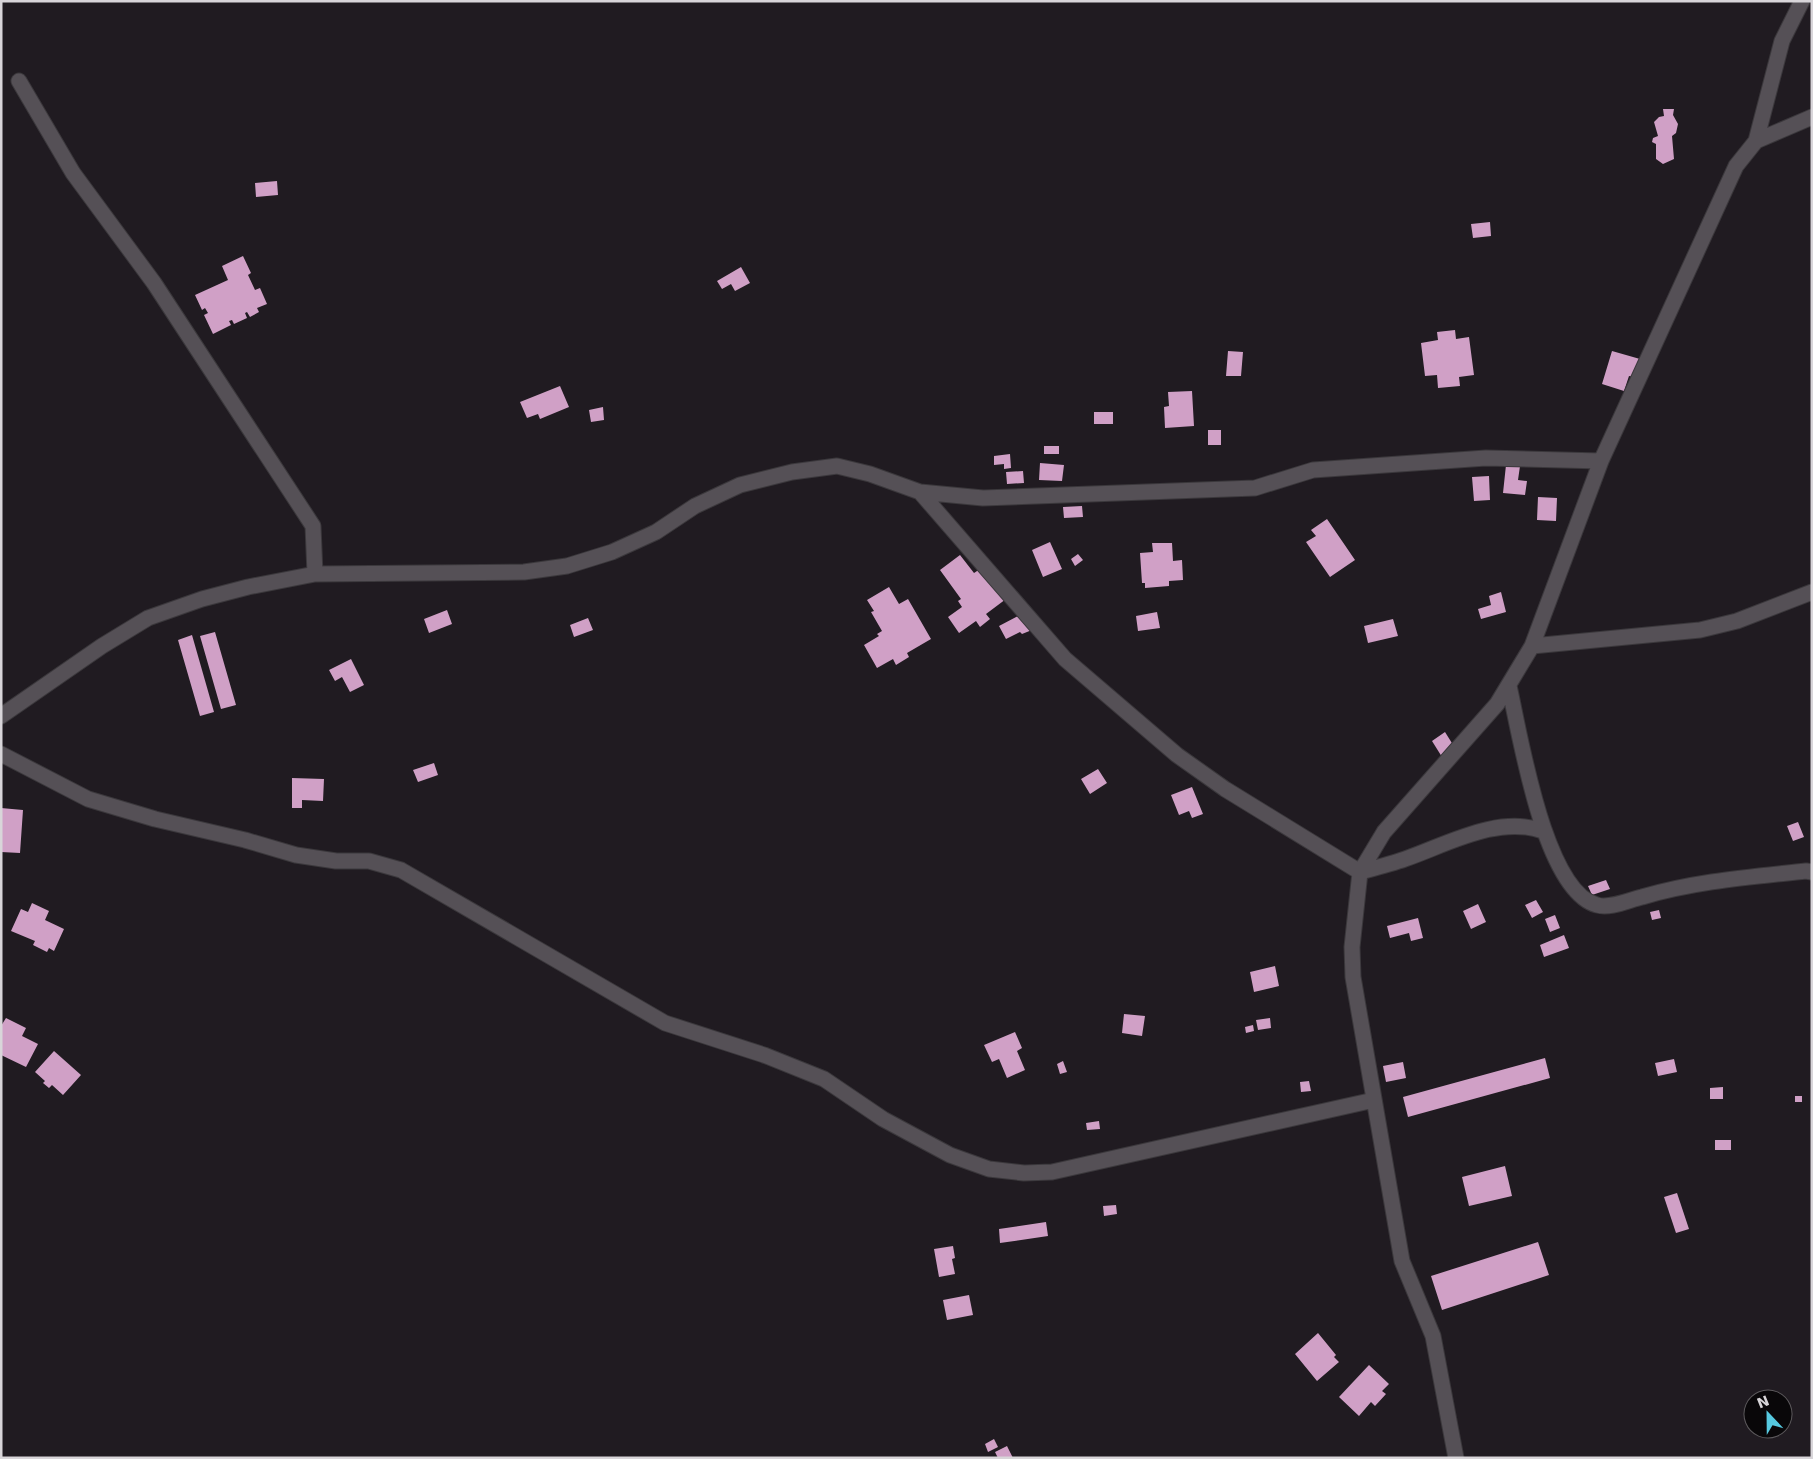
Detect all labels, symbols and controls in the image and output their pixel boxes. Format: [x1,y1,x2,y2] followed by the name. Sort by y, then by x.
[1743,1389,1793,1439] north arrow
[1755,1392,1772,1412] text: N

